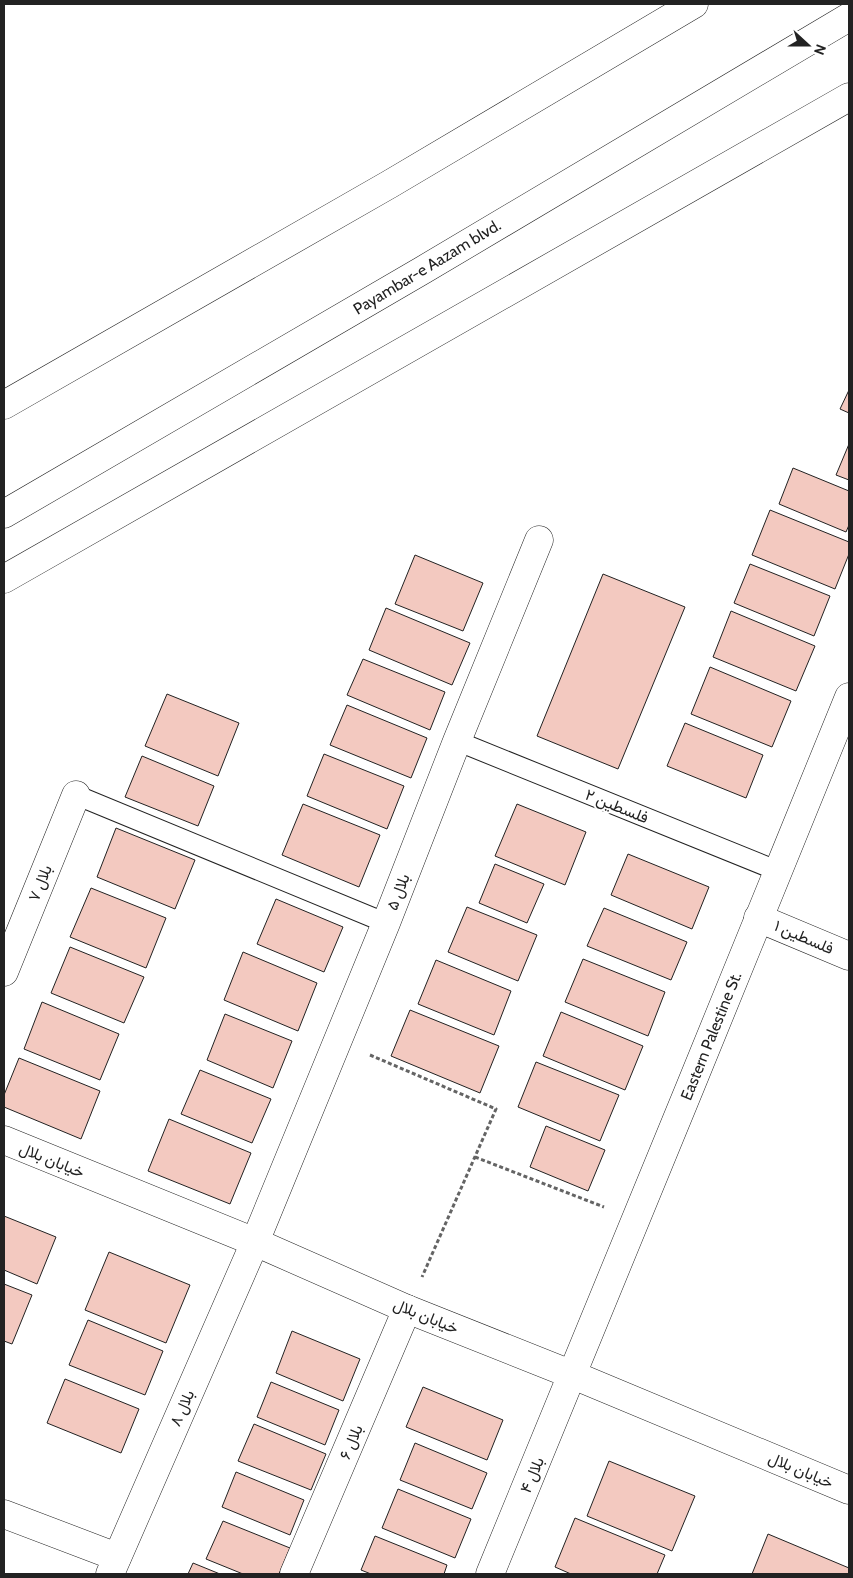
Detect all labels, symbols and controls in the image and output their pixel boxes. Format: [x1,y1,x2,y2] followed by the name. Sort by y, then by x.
[783,20,833,70] north arrow
[810,42,830,58] text: N
[350,215,504,319] street label: Payambar-e Aazam blvd.
[582,785,651,828] street label: فلسطین ۲
[24,862,56,904] street label: بلال ۷
[382,871,414,913] street label: بلال ۵
[771,916,837,959] street label: فلسطین ۱
[677,969,745,1103] street label: Eastern Palestine St.
[17,1138,88,1182] street label: خیابان بلال
[391,1294,462,1338] street label: خیابان بلال
[166,1387,198,1429] street label: بلال ۸
[335,1422,367,1462] street label: بلال ۶
[766,1448,837,1492] street label: خیابان بلال
[516,1454,548,1496] street label: بلال ۴

